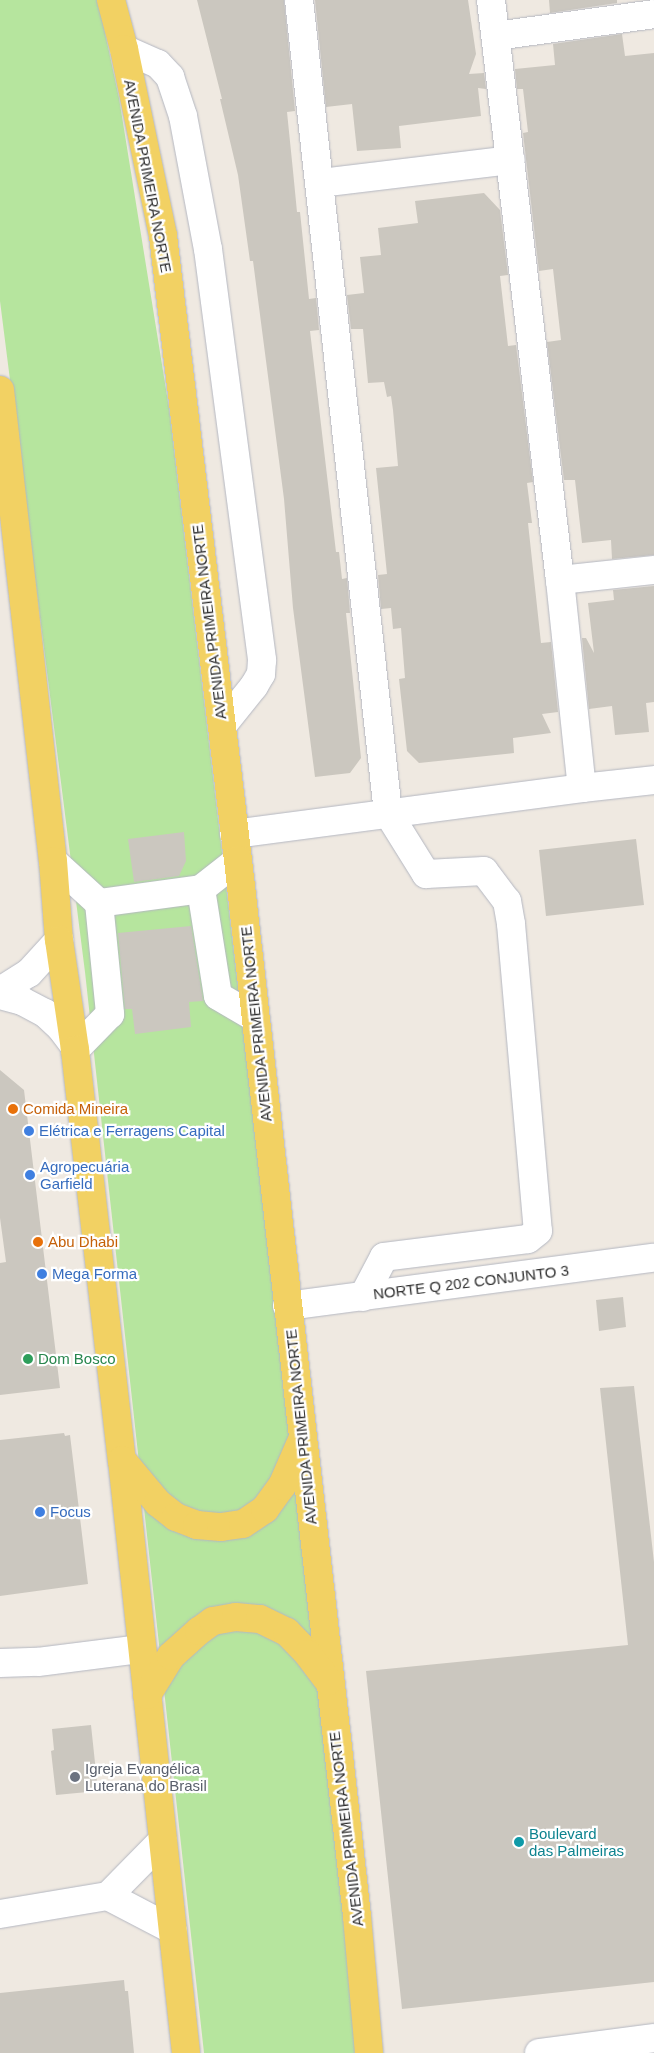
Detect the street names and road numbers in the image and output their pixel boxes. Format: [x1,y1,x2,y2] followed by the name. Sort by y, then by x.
[120,77,176,275] street label: AVENIDA PRIMEIRA NORTE
[188,523,230,721] street label: AVENIDA PRIMEIRA NORTE
[237,925,275,1123] street label: AVENIDA PRIMEIRA NORTE
[372,1261,570,1303] street label: NORTE Q 202 CONJUNTO 3
[282,1328,320,1526] street label: AVENIDA PRIMEIRA NORTE
[325,1730,367,1928] street label: AVENIDA PRIMEIRA NORTE

